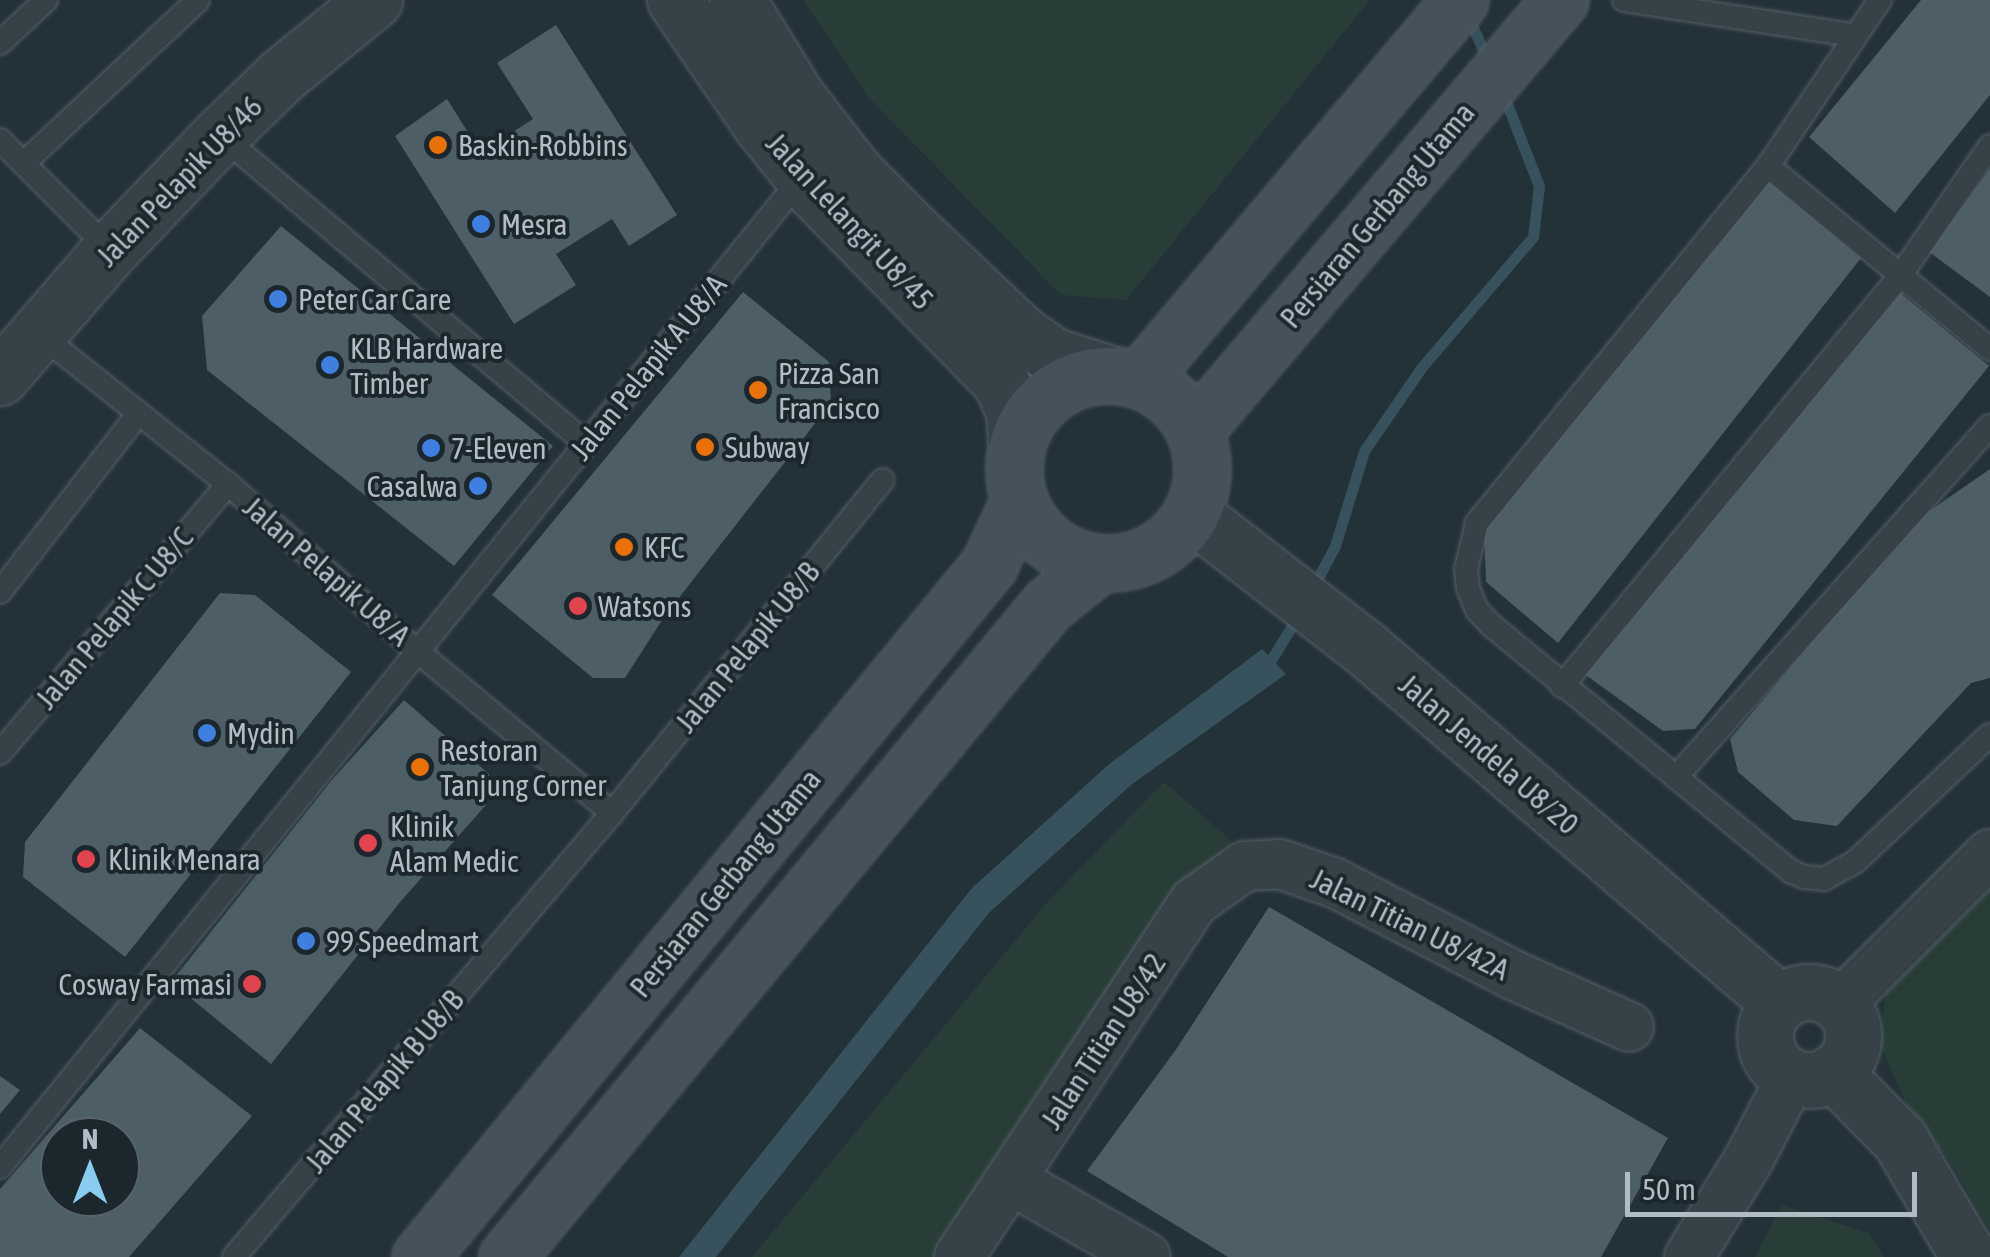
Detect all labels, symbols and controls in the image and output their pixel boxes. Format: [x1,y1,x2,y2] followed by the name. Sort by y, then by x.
[89,88,269,274] street label: Jalan Pelapik U8/46
[1272,95,1482,335] street label: Persiaran Gerbang Utama
[759,125,941,317] street label: Jalan Lelangit U8/45
[458,127,628,163] place label: Baskin-Robbins
[427,134,449,156] marker: Baskin-Robbins
[501,206,568,242] place label: Mesra
[470,213,492,235] marker: Mesra
[562,267,734,467] street label: Jalan Pelapik A U8/A
[298,281,451,317] place label: Peter Car Care
[267,288,289,310] marker: Peter Car Care
[350,330,503,400] place label: KLB Hardware Timber
[319,354,341,376] marker: KLB Hardware Timber
[778,355,880,426] place label: Pizza San Francisco
[747,379,769,401] marker: Pizza San Francisco
[725,429,810,465] place label: Subway
[451,430,547,466] place label: 7-Eleven
[694,436,716,458] marker: Subway
[420,437,442,459] marker: 7-Eleven
[367,468,458,504] place label: Casalwa
[467,475,489,497] marker: Casalwa
[236,489,418,653] street label: Jalan Pelapik U8/A
[28,520,200,716] street label: Jalan Pelapik C U8/C
[644,529,684,565] place label: KFC
[613,536,635,558] marker: KFC
[667,555,827,739] street label: Jalan Pelapik U8/B
[598,588,691,624] place label: Watsons
[567,595,589,617] marker: Watsons
[1392,666,1586,842] street label: Jalan Jendela U8/20
[227,715,295,751] place label: Mydin
[196,722,218,744] marker: Mydin
[440,732,606,802] place label: Restoran Tanjung Corner
[409,756,431,778] marker: Restoran Tanjung Corner
[622,762,828,1004] street label: Persiaran Gerbang Utama
[390,808,518,878] place label: Klinik Alam Medic
[355,830,381,856] marker: Klinik Alam Medic
[108,841,261,877] place label: Klinik Menara
[73,846,99,872] marker: Klinik Menara
[1305,860,1515,988] street label: Jalan Titian U8/42A
[326,923,479,959] place label: 99 Speedmart
[295,930,317,952] marker: 99 Speedmart
[1033,947,1173,1135] street label: Jalan Titian U8/42
[58,966,232,1002] place label: Cosway Farmasi
[241,973,263,995] marker: Cosway Farmasi
[297,983,471,1179] street label: Jalan Pelapik B U8/B
[40,1117,140,1217] north arrow
[82,1123,98,1155] text: N
[1630,1152,1922,1214] scale bar
[1642,1172,1696,1206] text: 50 m

